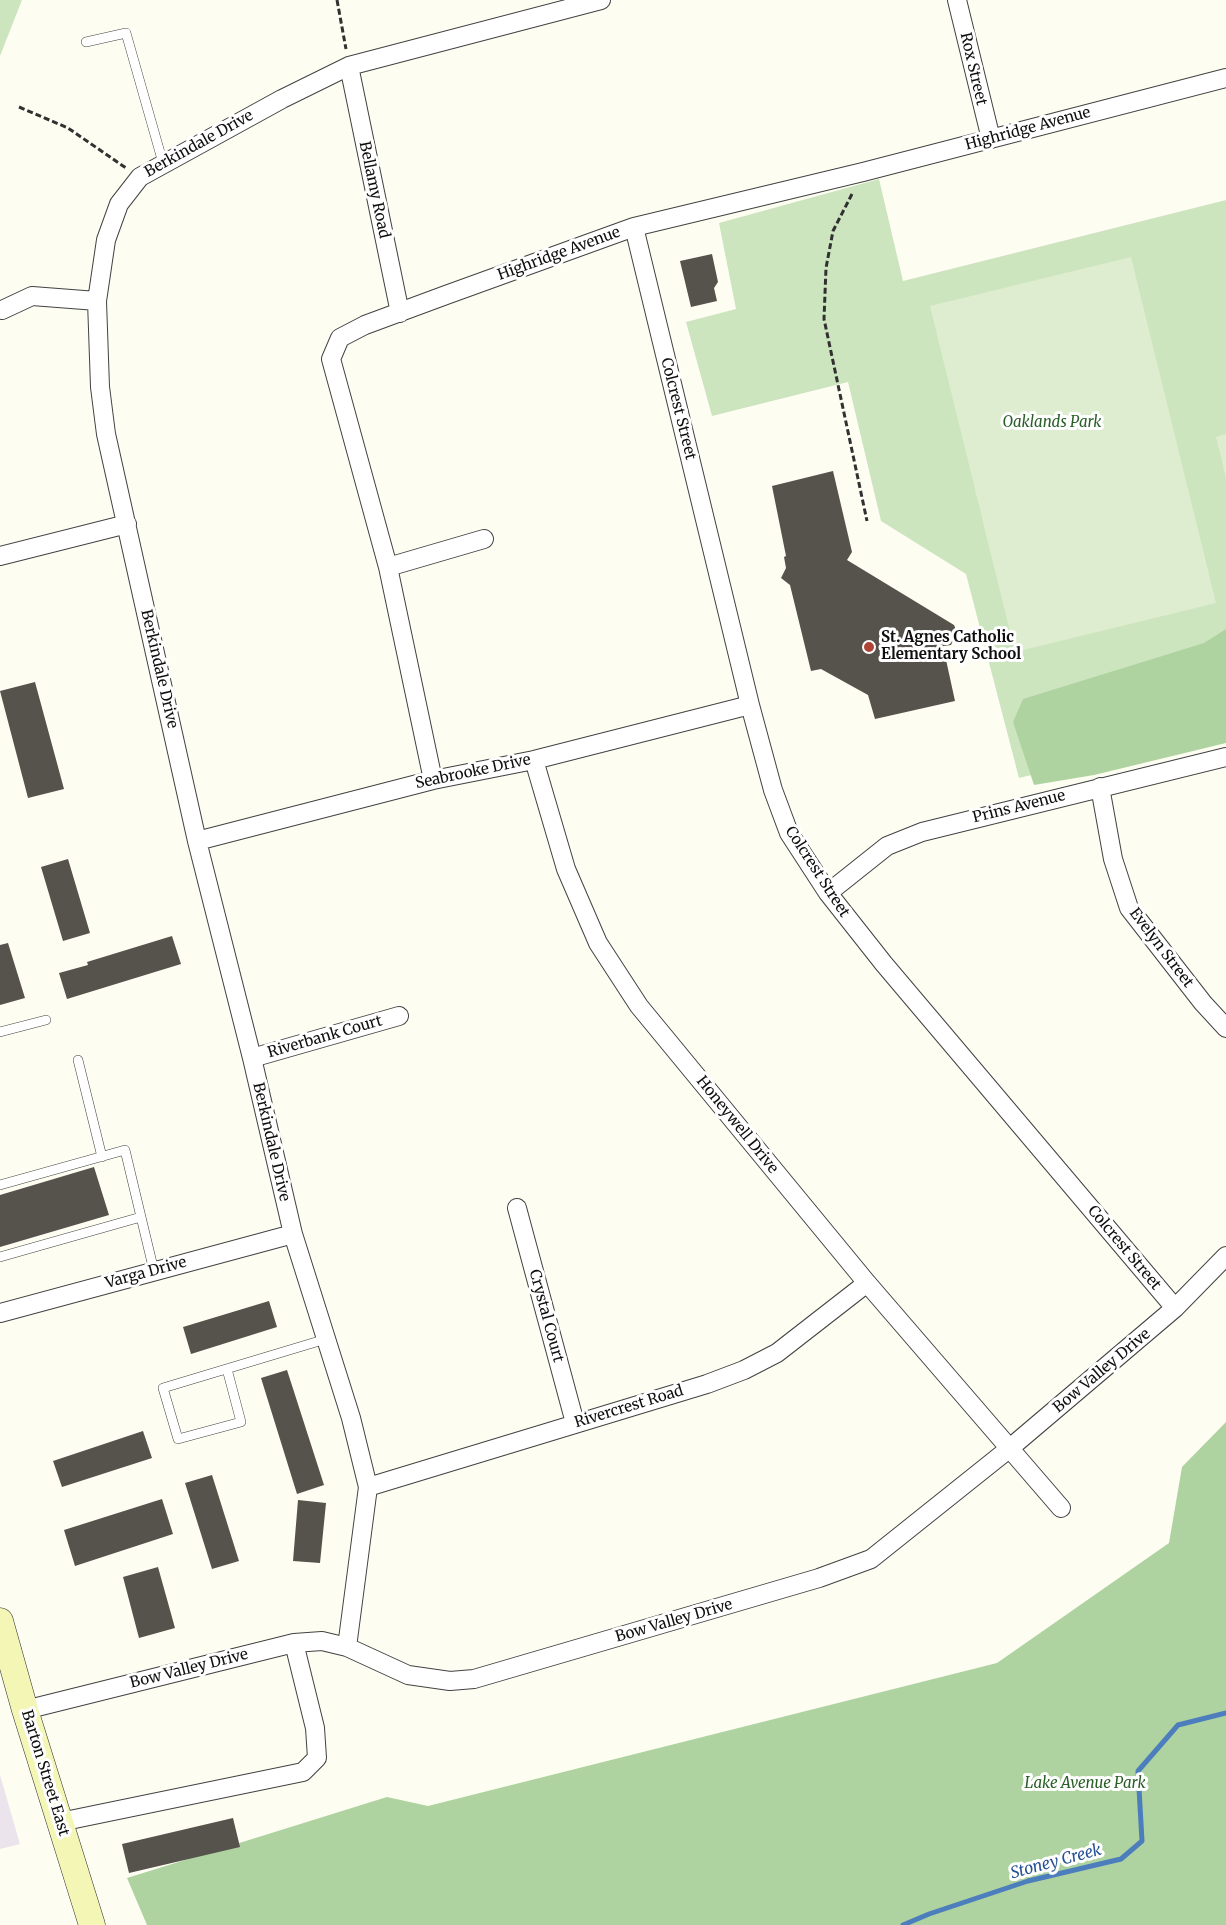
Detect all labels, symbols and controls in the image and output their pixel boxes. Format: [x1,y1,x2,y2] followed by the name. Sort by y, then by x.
[956,31,990,107] street label: Rox Street
[963,104,1093,154] street label: Highridge Avenue
[142,107,256,181] street label: Berkindale Drive
[355,140,393,240] street label: Bellamy Road
[495,223,623,285] street label: Highridge Avenue
[657,356,699,462] street label: Colcrest Street
[1002,414,1102,432] park label: Oaklands Park
[137,608,181,730] street label: Berkindale Drive
[881,629,1021,664] place label: St. Agnes Catholic Elementary School
[862,640,876,654] marker: St. Agnes Catholic Elementary School
[414,751,532,793] street label: Seabrooke Drive
[971,787,1067,827] street label: Prins Avenue
[781,823,853,921] street label: Colcrest Street
[1125,905,1197,991] street label: Evelyn Street
[266,1012,384,1062] street label: Riverbank Court
[692,1073,782,1177] street label: Honeywell Drive
[249,1081,293,1203] street label: Berkindale Drive
[1084,1202,1164,1294] street label: Colcrest Street
[103,1254,189,1292] street label: Varga Drive
[525,1268,567,1364] street label: Crystal Court
[1050,1325,1154,1417] street label: Bow Valley Drive
[572,1382,686,1432] street label: Rivercrest Road
[613,1596,735,1646] street label: Bow Valley Drive
[128,1646,250,1692] street label: Bow Valley Drive
[17,1708,73,1838] street label: Barton Street East
[1024,1775,1146,1793] park label: Lake Avenue Park
[1008,1841,1104,1883] water label: Stoney Creek

